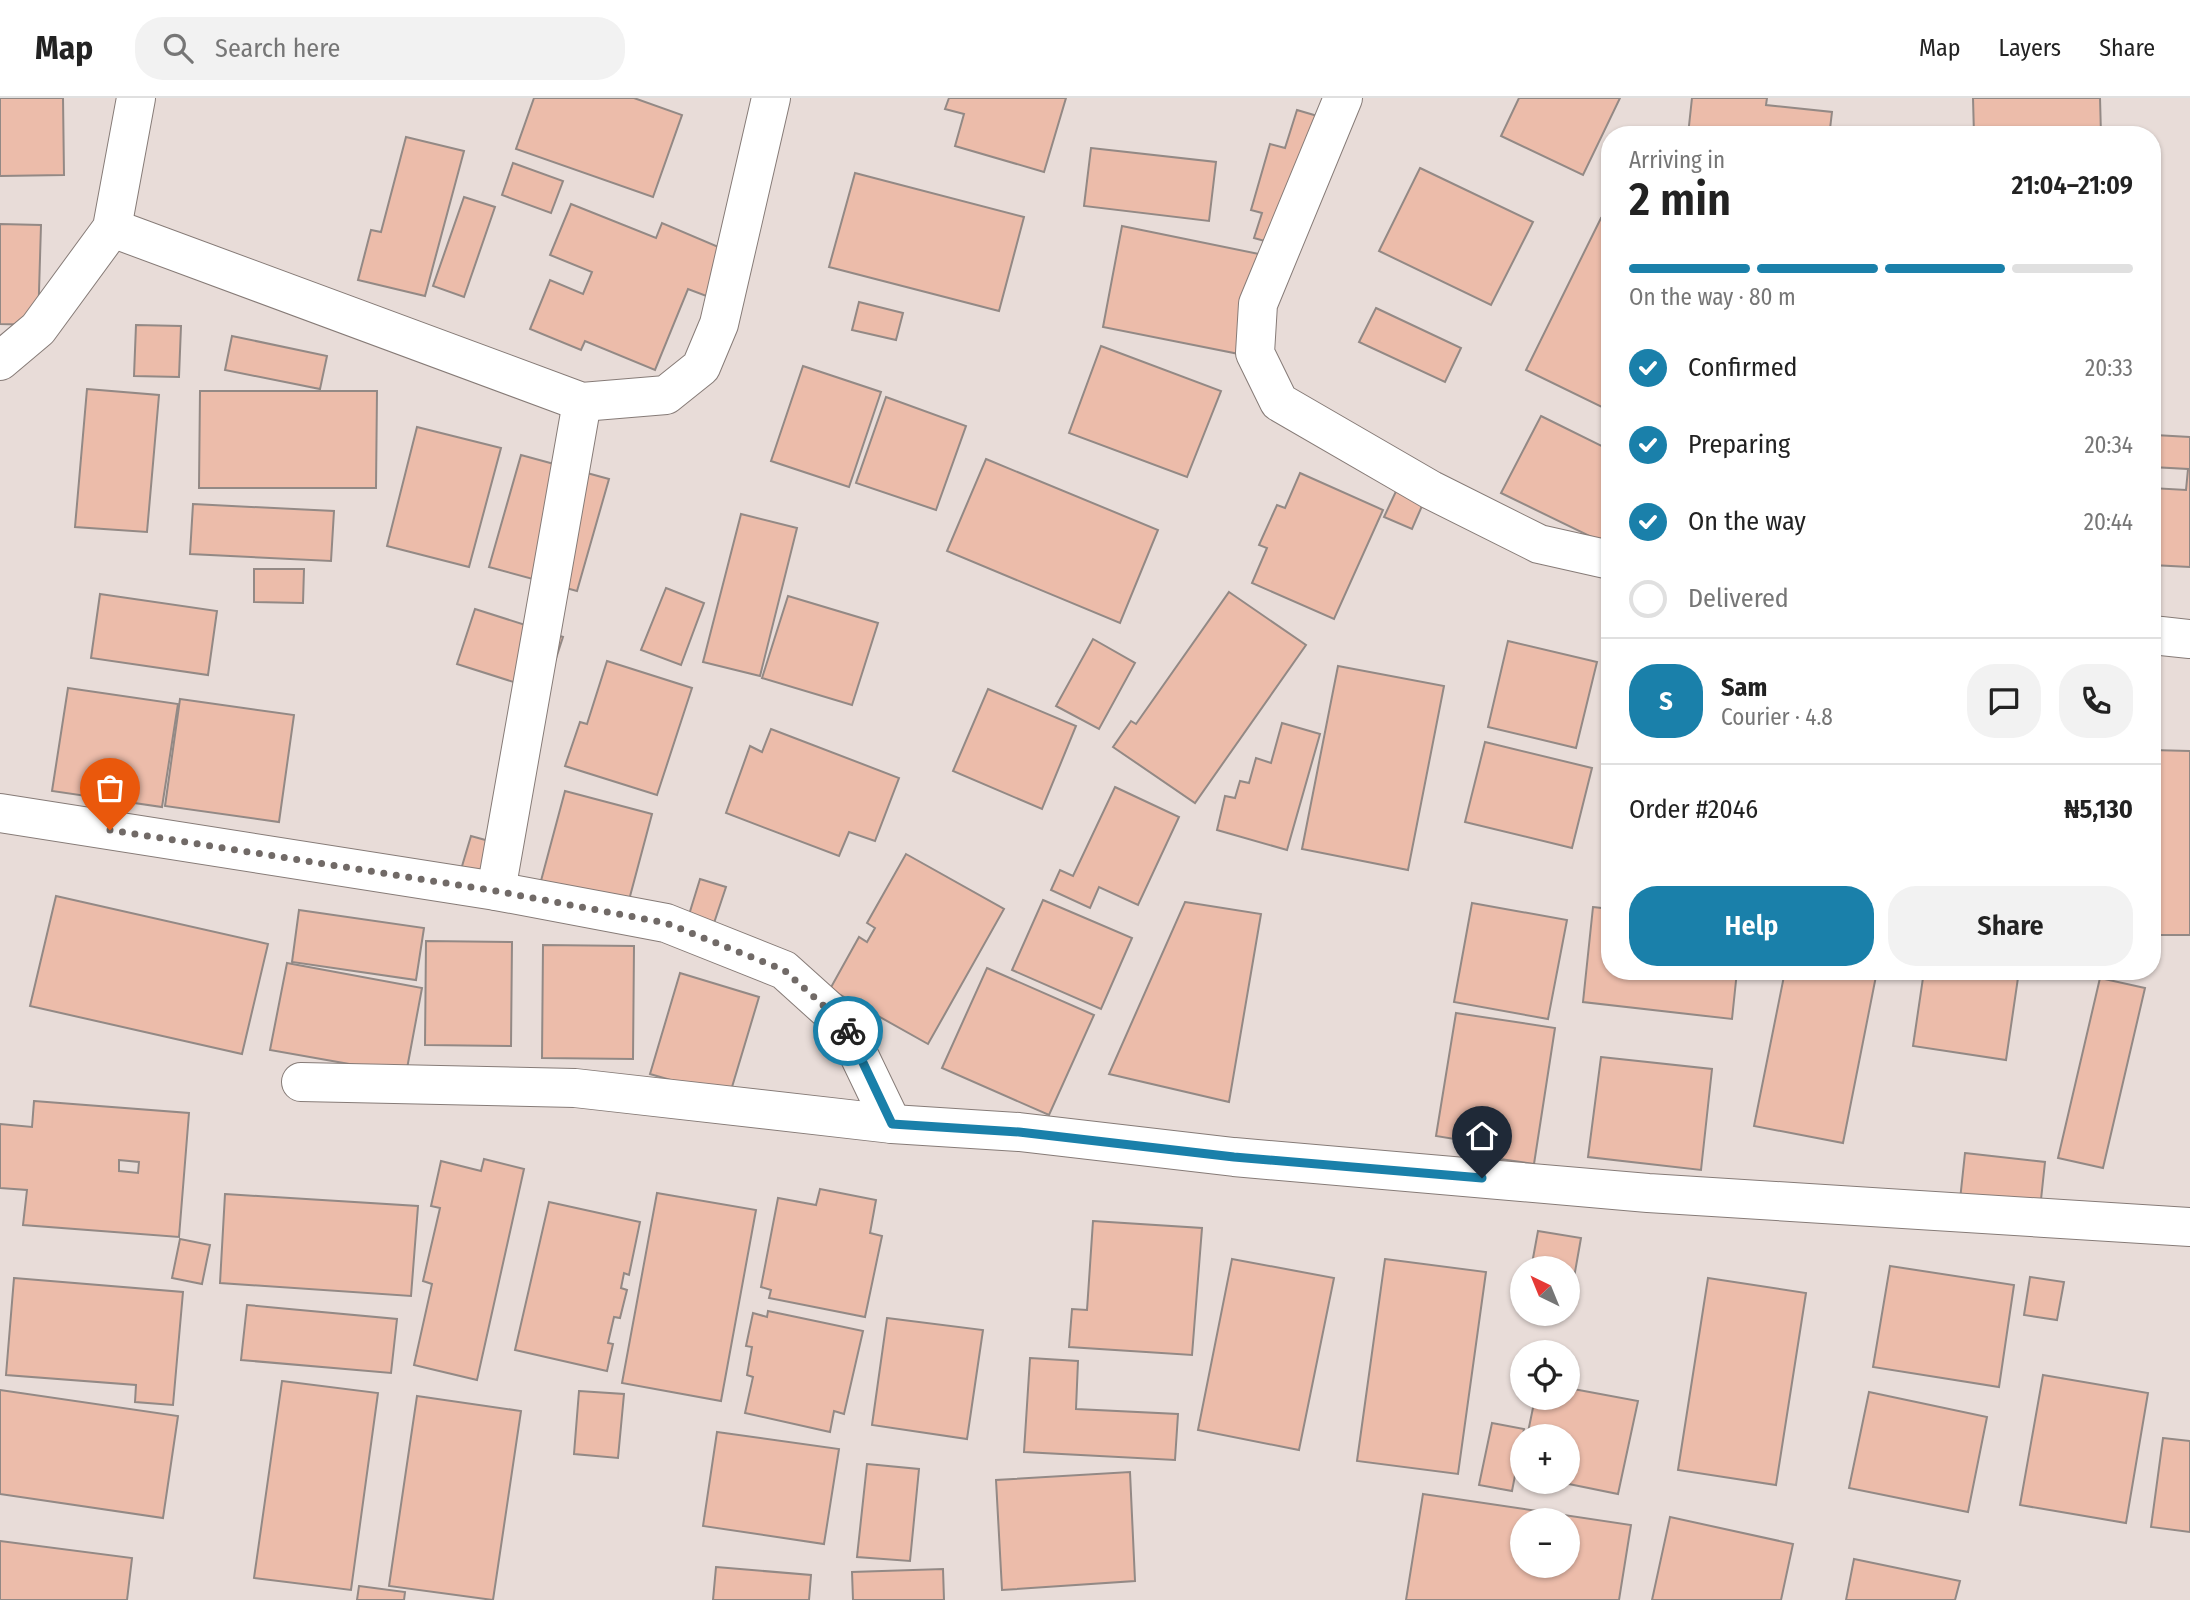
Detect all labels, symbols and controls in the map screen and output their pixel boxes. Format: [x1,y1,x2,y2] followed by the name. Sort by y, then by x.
[135,17,625,80] search box
[35,28,93,68] text: Map
[159,29,197,67] icon: search
[215,33,340,64] text: Search here
[1919,34,1961,62] text: Map
[1999,34,2061,62] text: Layers
[2099,34,2155,62] text: Share
[1629,146,1725,174] text: Arriving in
[2011,170,2133,201] text: 21:04–21:09
[1629,172,1731,227] text: 2 min
[1629,283,1796,311] text: On the way · 80 m
[1629,349,1667,387] icon: check
[1688,352,1798,383] text: Confirmed
[2085,354,2133,382] text: 20:33
[1629,426,1667,464] icon: check
[1688,429,1790,460] text: Preparing
[2084,431,2133,459] text: 20:34
[1629,503,1667,541] icon: check
[1688,506,1806,537] text: On the way
[2084,508,2133,536] text: 20:44
[1688,583,1789,614] text: Delivered
[1967,664,2041,738] button: chat
[2059,664,2133,738] button: phone
[1721,672,1767,703] text: Sam
[1659,686,1673,717] text: S
[1721,703,1833,731] text: Courier · 4.8
[80,758,140,830] pin
[91,769,129,807] icon: bag
[1629,794,1758,825] text: Order #2046
[2064,794,2133,825] text: ₦5,130
[1629,886,1874,966] button: Help
[1888,886,2133,966] button: Share
[813,996,883,1066] courier
[829,1012,867,1050] icon: bike
[1452,1106,1512,1178] pin
[1463,1117,1501,1155] icon: home
[1510,1256,1580,1326] north arrow
[1510,1256,1580,1578] map controls
[1510,1340,1580,1410] button: locate
[1510,1424,1580,1494] button: +
[1510,1508,1580,1578] button: −

